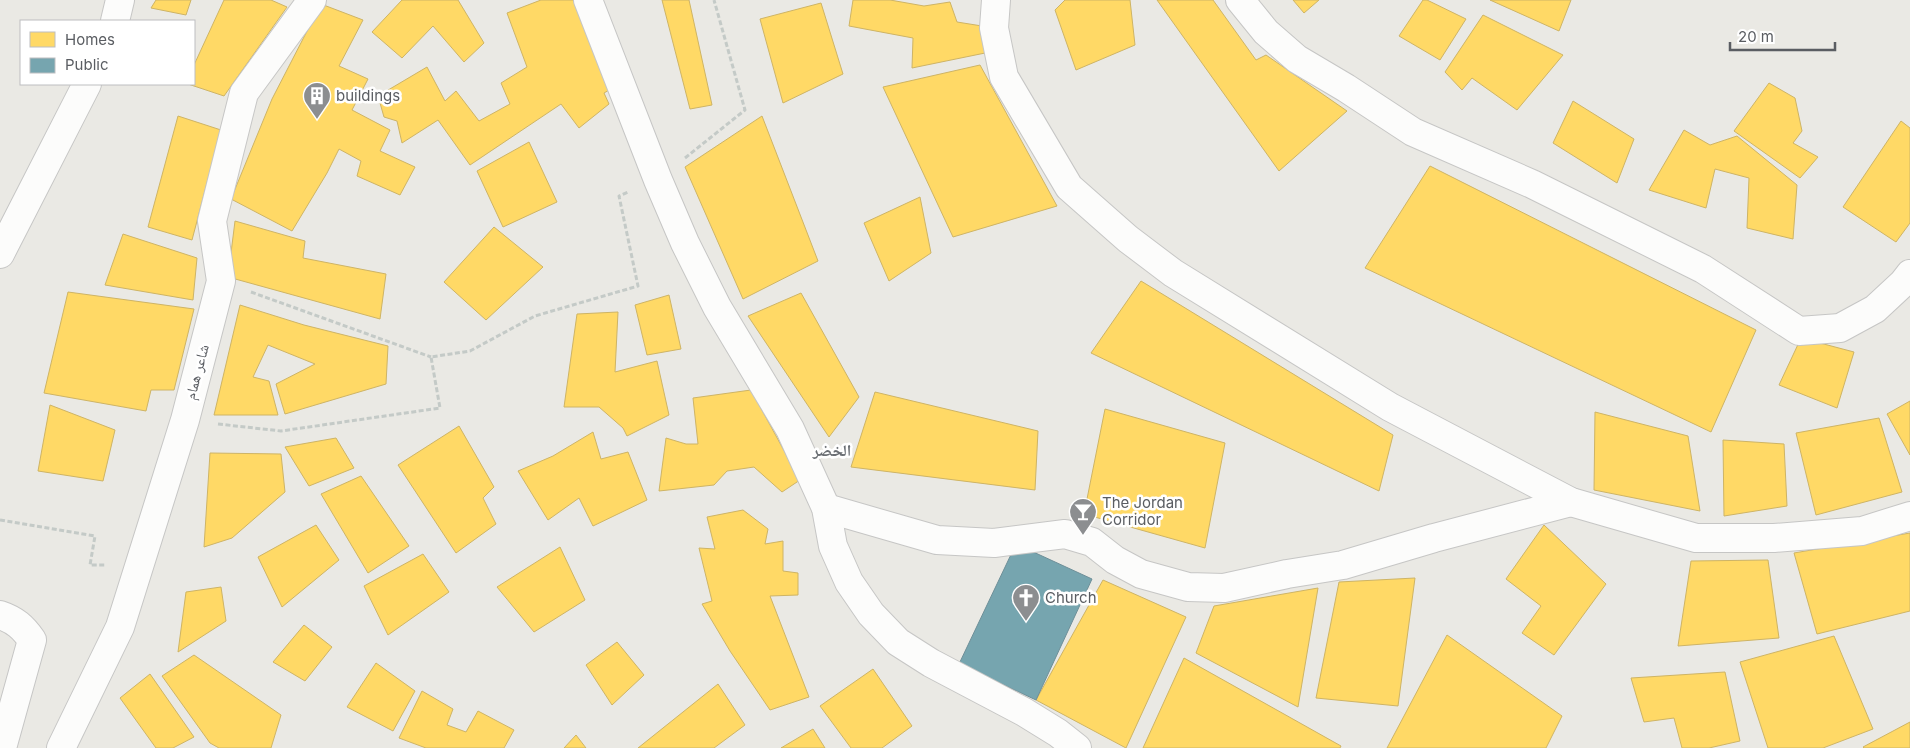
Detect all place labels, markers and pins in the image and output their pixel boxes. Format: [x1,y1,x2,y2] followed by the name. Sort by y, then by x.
[302,81,332,120] building icon: buildings
[336,86,400,105] place label: buildings
[1102,493,1183,529] place label: The Jordan Corridor
[1068,497,1098,536] bar icon: The Jordan Corridor
[1011,583,1041,622] church icon: Church
[1045,588,1097,607] place label: Church

